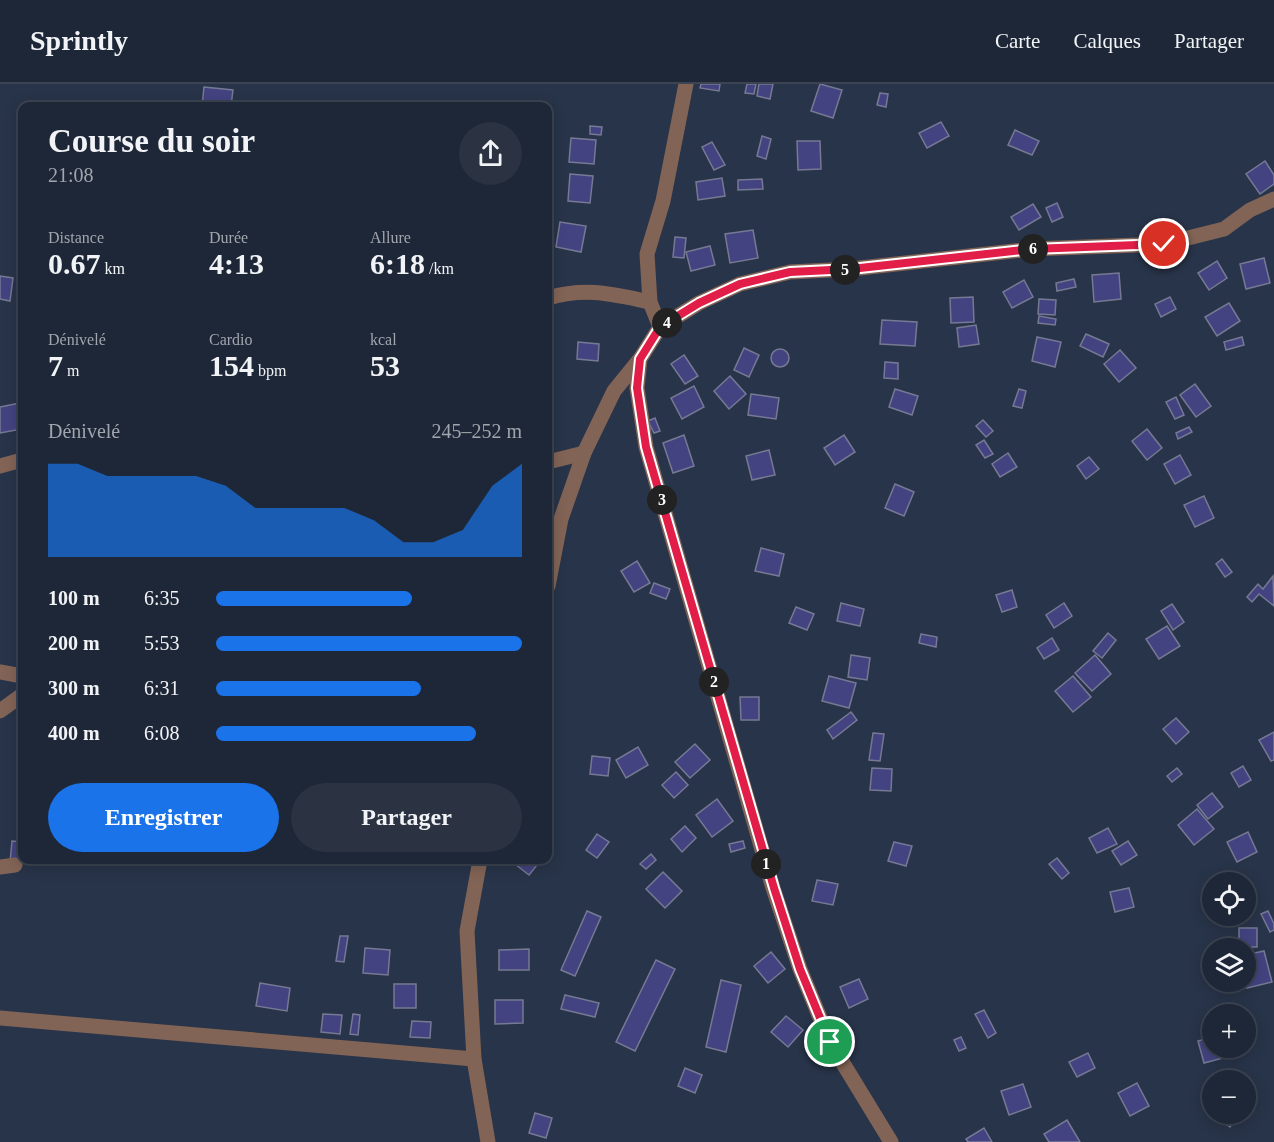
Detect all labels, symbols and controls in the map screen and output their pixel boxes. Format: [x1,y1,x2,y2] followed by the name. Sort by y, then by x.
[30,25,128,56] text: Sprintly
[995,29,1040,53] text: Carte
[1073,29,1141,53] text: Calques
[1174,29,1244,53] text: Partager
[459,122,522,185] button: share
[48,123,255,159] text: Course du soir
[48,164,94,186] text: 21:08
[1138,218,1189,269] pin
[1147,227,1180,260] icon: check
[48,229,104,246] text: Distance
[209,229,248,246] text: Durée
[370,229,411,246] text: Allure
[1018,234,1048,264] pin: 6
[1029,240,1037,257] text: 6
[48,247,101,280] text: 0.67
[209,247,264,280] text: 4:13
[370,247,425,280] text: 6:18
[830,255,860,285] pin: 5
[101,260,125,277] text: km
[425,260,454,277] text: /km
[841,261,849,278] text: 5
[652,308,682,338] pin: 4
[663,314,671,331] text: 4
[48,331,106,348] text: Dénivelé
[209,331,253,348] text: Cardio
[370,331,397,348] text: kcal
[48,349,63,382] text: 7
[209,349,254,382] text: 154
[370,349,400,382] text: 53
[63,362,79,379] text: m
[254,362,286,379] text: bpm
[48,420,120,442] text: Dénivelé
[431,420,522,442] text: 245–252 m
[647,485,677,515] pin: 3
[658,491,666,508] text: 3
[48,587,100,609] text: 100 m
[144,587,180,609] text: 6:35
[48,632,100,654] text: 200 m
[144,632,180,654] text: 5:53
[699,667,729,697] pin: 2
[710,673,718,690] text: 2
[48,677,100,699] text: 300 m
[144,677,180,699] text: 6:31
[48,722,100,744] text: 400 m
[144,722,180,744] text: 6:08
[48,783,279,852] button: Enregistrer
[291,783,522,852] button: Partager
[751,849,781,879] pin: 1
[762,855,770,872] text: 1
[1202,872,1256,1124] map controls
[1202,872,1256,926] button: locate
[1202,938,1256,992] button: layers
[1202,1004,1256,1058] button: +
[804,1016,855,1067] pin
[813,1025,846,1058] icon: arrive
[1202,1070,1256,1124] button: −

